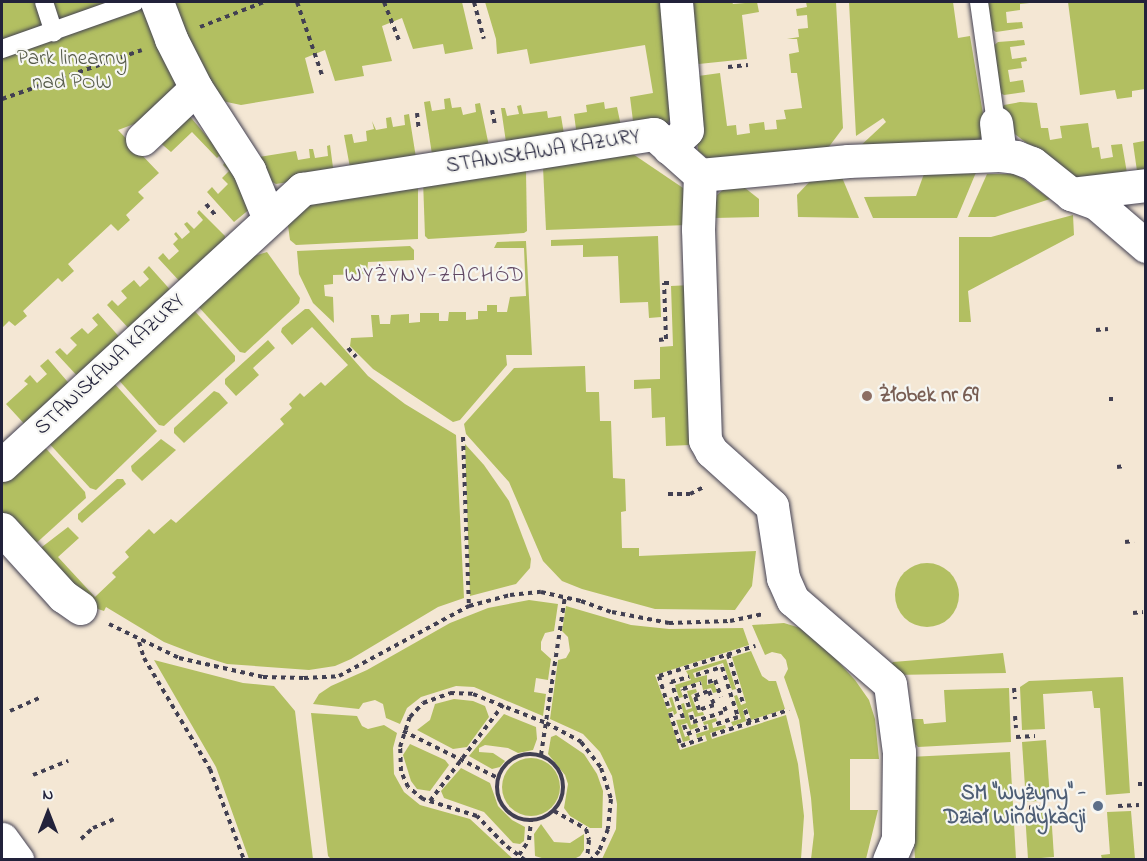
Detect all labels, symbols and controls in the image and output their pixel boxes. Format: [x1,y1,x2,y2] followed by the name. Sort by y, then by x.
[17,46,127,96] park label: Park linearny nad POW
[444,124,642,180] street label: STANISŁAWA KAZURY
[345,264,525,290] district label: WYŻYNY-ZACHÓD
[30,289,190,441] street label: STANISŁAWA KAZURY
[879,383,979,409] place label: Żłobek nr 69
[860,389,874,403] marker: Żłobek nr 69
[944,781,1086,831] place label: SM "Wyżyny" - Dział Windykacji
[18,783,78,843] north arrow
[43,783,53,807] text: N
[1091,799,1105,813] marker: SM "Wyżyny" - Dział Windykacji

